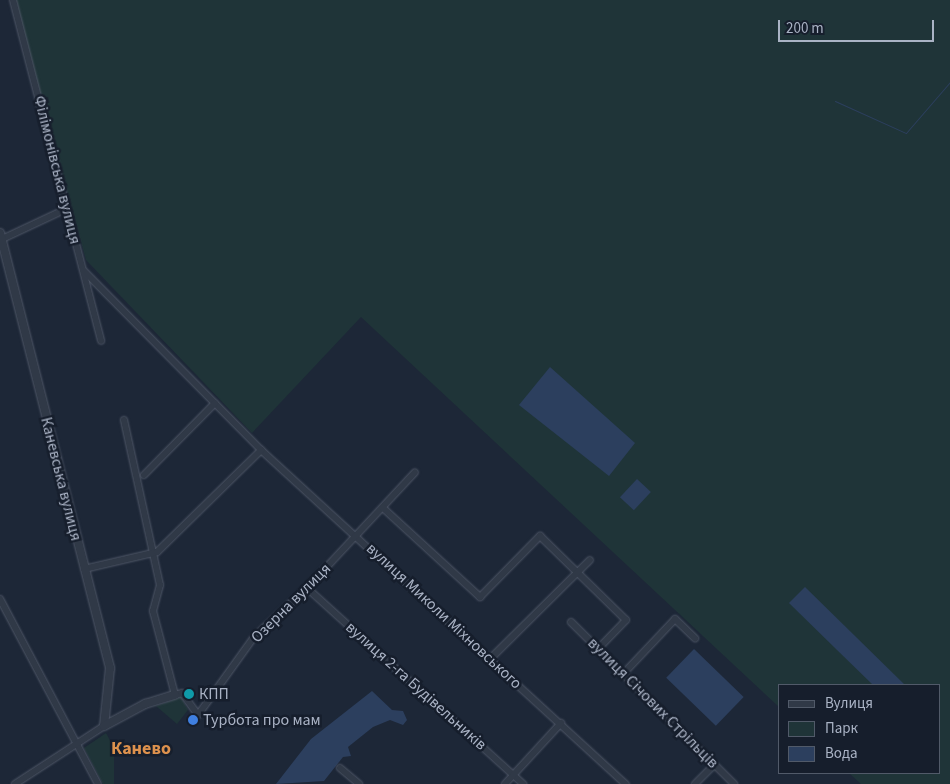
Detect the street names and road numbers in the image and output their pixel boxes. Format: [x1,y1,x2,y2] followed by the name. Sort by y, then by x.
[29,94,85,246] street label: Філімонівська вулиця
[36,415,86,543] street label: Каневська вулиця
[362,539,526,693] street label: вулиця Миколи Міхновського
[247,559,335,647] street label: Озерна вулиця
[342,618,490,754] street label: вулиця 2-га Будівельників
[584,634,722,772] street label: вулиця Січових Стрільців

